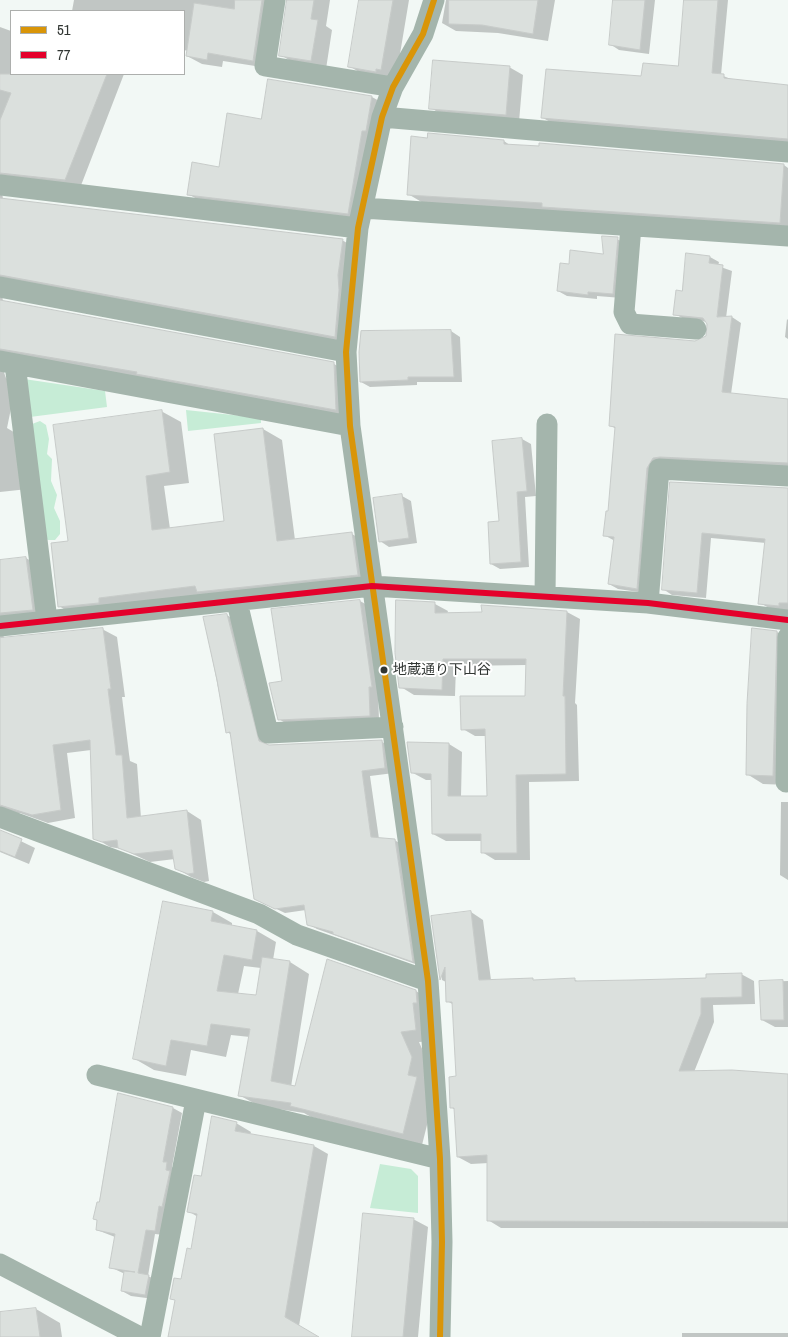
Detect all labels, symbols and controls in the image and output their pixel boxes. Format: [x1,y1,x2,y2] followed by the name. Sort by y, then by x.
[10,10,185,75] legend
[57,19,71,40] text: 51
[57,44,71,65] text: 77
[393,662,491,678] place label: 地蔵通り下山谷
[379,665,389,675] marker: 地蔵通り下山谷

